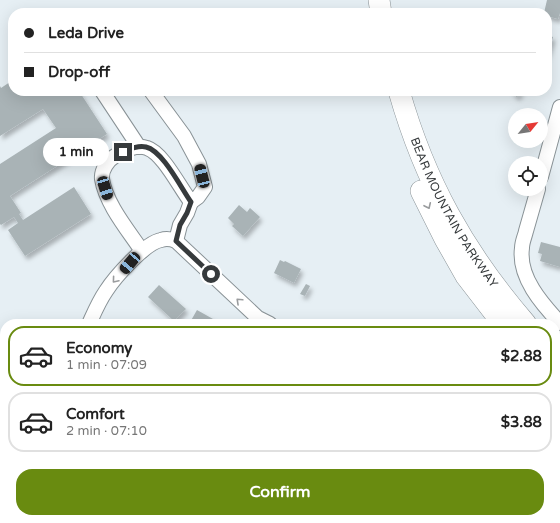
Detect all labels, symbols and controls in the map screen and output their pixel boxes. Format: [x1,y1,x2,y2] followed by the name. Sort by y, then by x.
[48,24,124,42] text: Leda Drive
[48,63,110,81] text: Drop-off
[508,108,548,148] north arrow
[508,108,548,196] map controls
[408,135,501,290] street label: BEAR MOUNTAIN PARKWAY
[43,138,109,166] callout: 1 min
[114,143,132,161] route end
[59,144,93,160] text: 1 min
[508,156,548,196] button: locate
[193,163,211,189] car
[96,175,114,201] car
[423,202,431,209] one-way arrow
[118,250,142,276] car
[202,265,220,283] route start
[113,275,120,282] one-way arrow
[237,298,244,305] one-way arrow
[18,338,54,374] icon: car
[66,339,132,357] text: Economy
[501,347,542,365] text: $2.88
[66,357,147,373] text: 1 min · 07:09
[18,404,54,440] icon: car
[66,405,125,423] text: Comfort
[501,413,542,431] text: $3.88
[66,423,147,439] text: 2 min · 07:10
[16,469,544,515] button: Confirm

